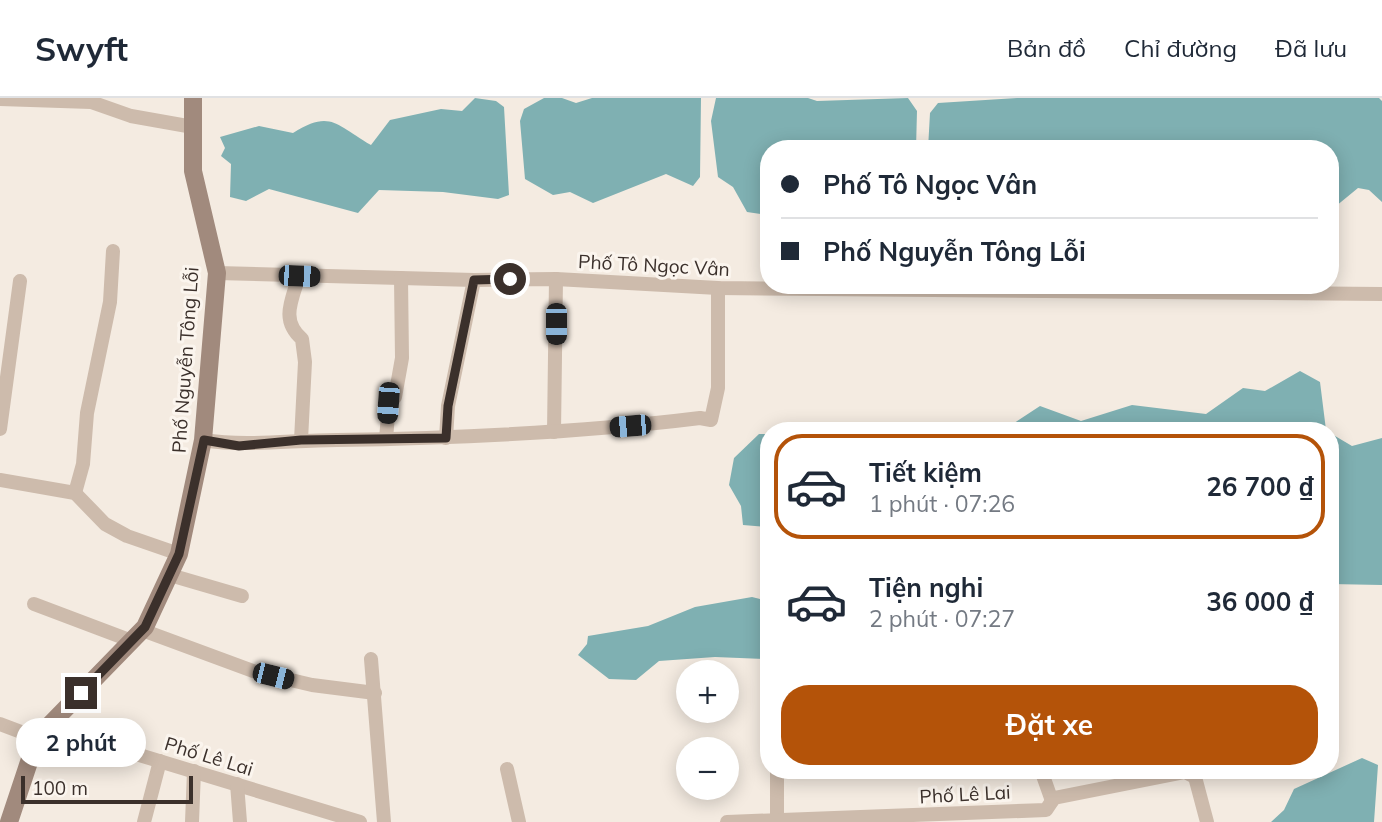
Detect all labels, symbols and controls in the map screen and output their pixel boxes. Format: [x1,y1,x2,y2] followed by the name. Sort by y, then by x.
[35,28,128,69] text: Swyft
[1007,33,1086,63] text: Bản đồ
[1124,33,1237,63] text: Chỉ đường
[1275,33,1347,63] text: Đã lưu
[823,168,1037,201] text: Phố Tô Ngọc Vân
[823,235,1086,268] text: Phố Nguyễn Tông Lỗi
[578,249,730,281] street label: Phố Tô Ngọc Vân
[494,263,526,295] route start
[278,265,321,287] car
[167,266,203,454] street label: Phố Nguyễn Tông Lỗi
[546,303,567,345] car
[377,381,400,425] car
[609,414,652,438] car
[785,455,848,518] icon: car
[869,456,982,489] text: Tiết kiệm
[1206,470,1314,503] text: 26 700 ₫
[869,489,1015,518] text: 1 phút · 07:26
[785,570,848,633] icon: car
[869,571,983,604] text: Tiện nghi
[1206,585,1314,618] text: 36 000 ₫
[869,604,1015,633] text: 2 phút · 07:27
[676,660,739,800] map controls
[676,660,739,723] button: +
[251,661,296,691] car
[65,677,97,709] route end
[781,685,1318,765] button: Đặt xe
[16,718,146,766] callout: 2 phút
[46,728,116,757] text: 2 phút
[162,731,256,781] street label: Phố Lê Lai
[676,737,739,800] button: −
[21,773,192,805] scale bar
[32,776,88,800] text: 100 m
[919,780,1011,808] street label: Phố Lê Lai

